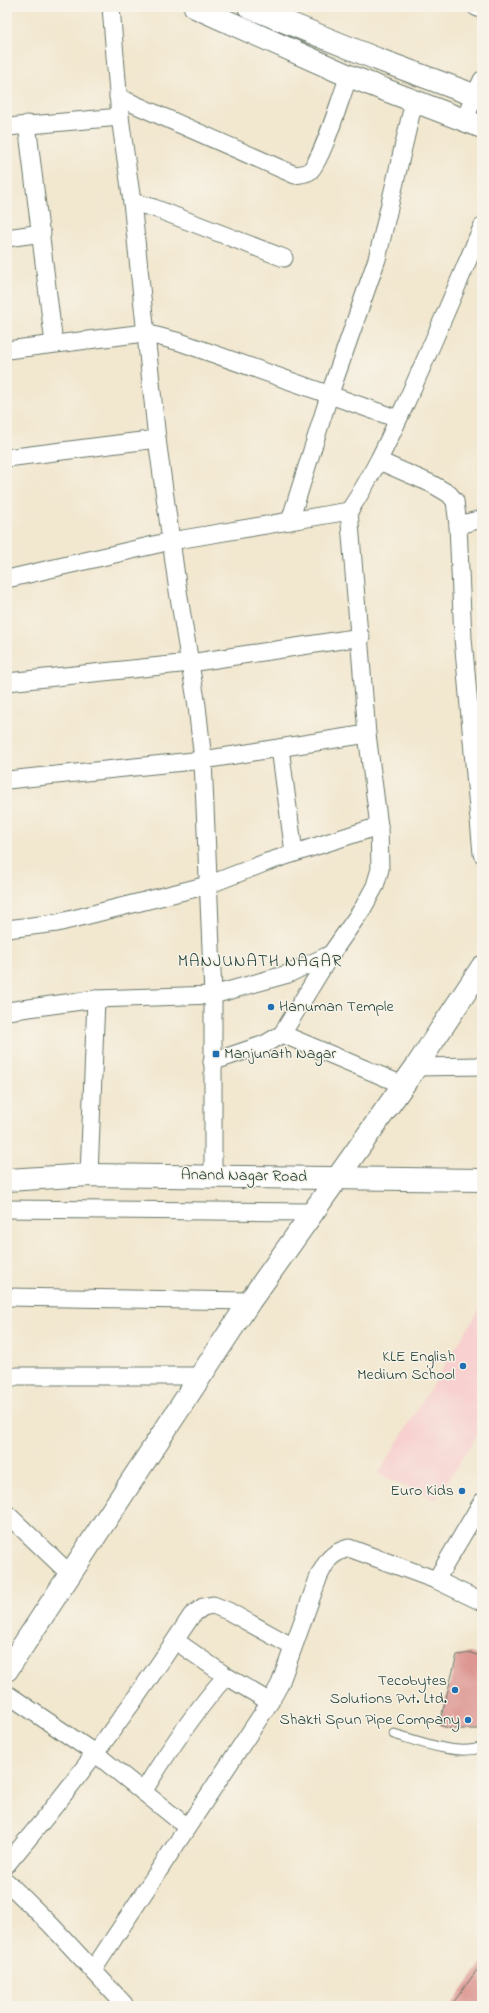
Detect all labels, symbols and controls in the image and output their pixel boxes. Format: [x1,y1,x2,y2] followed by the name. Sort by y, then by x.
[178,949,342,974] district label: MANJUNATH NAGAR
[279,995,395,1019] place label: Hanuman Temple
[266,1002,276,1012] marker: Hanuman Temple
[224,1042,336,1066] place label: Manjunath Nagar
[211,1049,221,1059] marker: Manjunath Nagar
[181,1163,307,1189] street label: Anand Nagar Road
[357,1345,455,1387] place label: KLE English Medium School
[458,1361,468,1371] marker: KLE English Medium School
[390,1479,454,1503] place label: Euro Kids
[457,1486,467,1496] marker: Euro Kids
[330,1669,447,1711] place label: Tecobytes Solutions Pvt. Ltd.
[450,1685,460,1695] marker: Tecobytes Solutions Pvt. Ltd.
[280,1708,460,1732] place label: Shakti Spun Pipe Company
[463,1715,473,1725] marker: Shakti Spun Pipe Company

